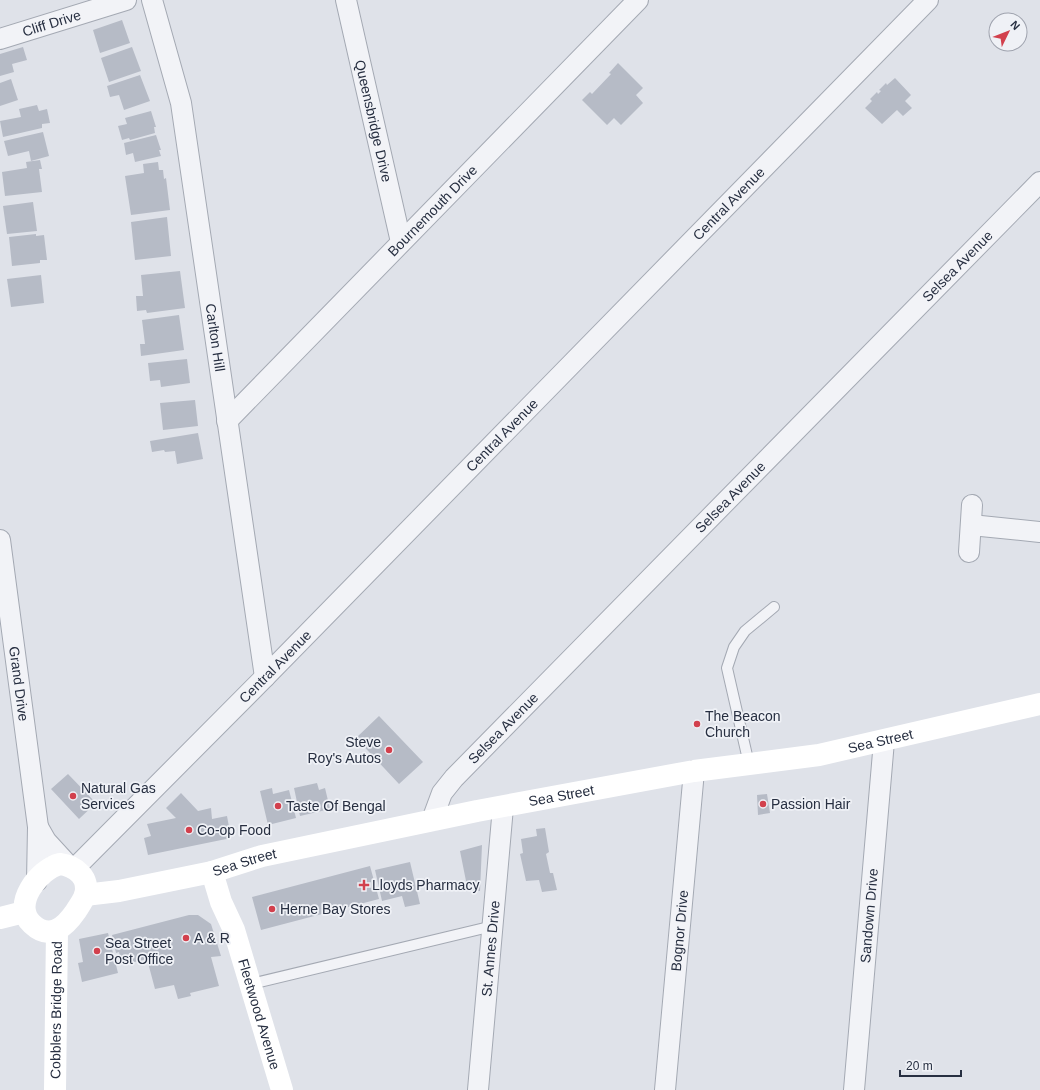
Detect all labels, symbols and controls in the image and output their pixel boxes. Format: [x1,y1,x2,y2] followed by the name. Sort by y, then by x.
[20,6,83,40] street label: Cliff Drive
[988,12,1028,52] north arrow
[1008,18,1022,32] text: N
[352,58,395,184] street label: Queensbridge Drive
[384,162,480,259] street label: Bournemouth Drive
[689,164,768,243] street label: Central Avenue
[919,227,996,305] street label: Selsea Avenue
[202,302,228,373] street label: Carlton Hill
[463,395,541,475] street label: Central Avenue
[692,458,769,536] street label: Selsea Avenue
[236,627,315,706] street label: Central Avenue
[6,645,32,722] street label: Grand Drive
[465,689,542,767] street label: Selsea Avenue
[705,708,781,740] place label: The Beacon Church
[692,719,702,729] marker: The Beacon Church
[846,726,915,756] street label: Sea Street
[308,734,381,766] place label: Steve Roy's Autos
[384,745,394,755] marker: Steve Roy's Autos
[81,780,156,812] place label: Natural Gas Services
[527,782,595,809] street label: Sea Street
[68,791,78,801] marker: Natural Gas Services
[771,796,851,812] place label: Passion Hair
[286,798,386,814] place label: Taste Of Bengal
[758,799,768,809] marker: Passion Hair
[273,801,283,811] marker: Taste Of Bengal
[197,822,271,838] place label: Co-op Food
[184,825,194,835] marker: Co-op Food
[210,845,278,879] street label: Sea Street
[857,867,881,964] street label: Sandown Drive
[372,877,479,893] place label: Lloyds Pharmacy
[359,880,369,890] marker: Lloyds Pharmacy
[668,889,691,972] street label: Bognor Drive
[478,900,503,997] street label: St. Annes Drive
[280,901,391,917] place label: Herne Bay Stores
[267,904,277,914] marker: Herne Bay Stores
[194,930,230,946] place label: A & R
[181,933,191,943] marker: A & R
[105,935,173,967] place label: Sea Street Post Office
[47,941,65,1079] street label: Cobblers Bridge Road
[92,946,102,956] marker: Sea Street Post Office
[235,957,283,1072] street label: Fleetwood Avenue
[900,1052,961,1078] scale bar
[906,1059,933,1073] text: 20 m

